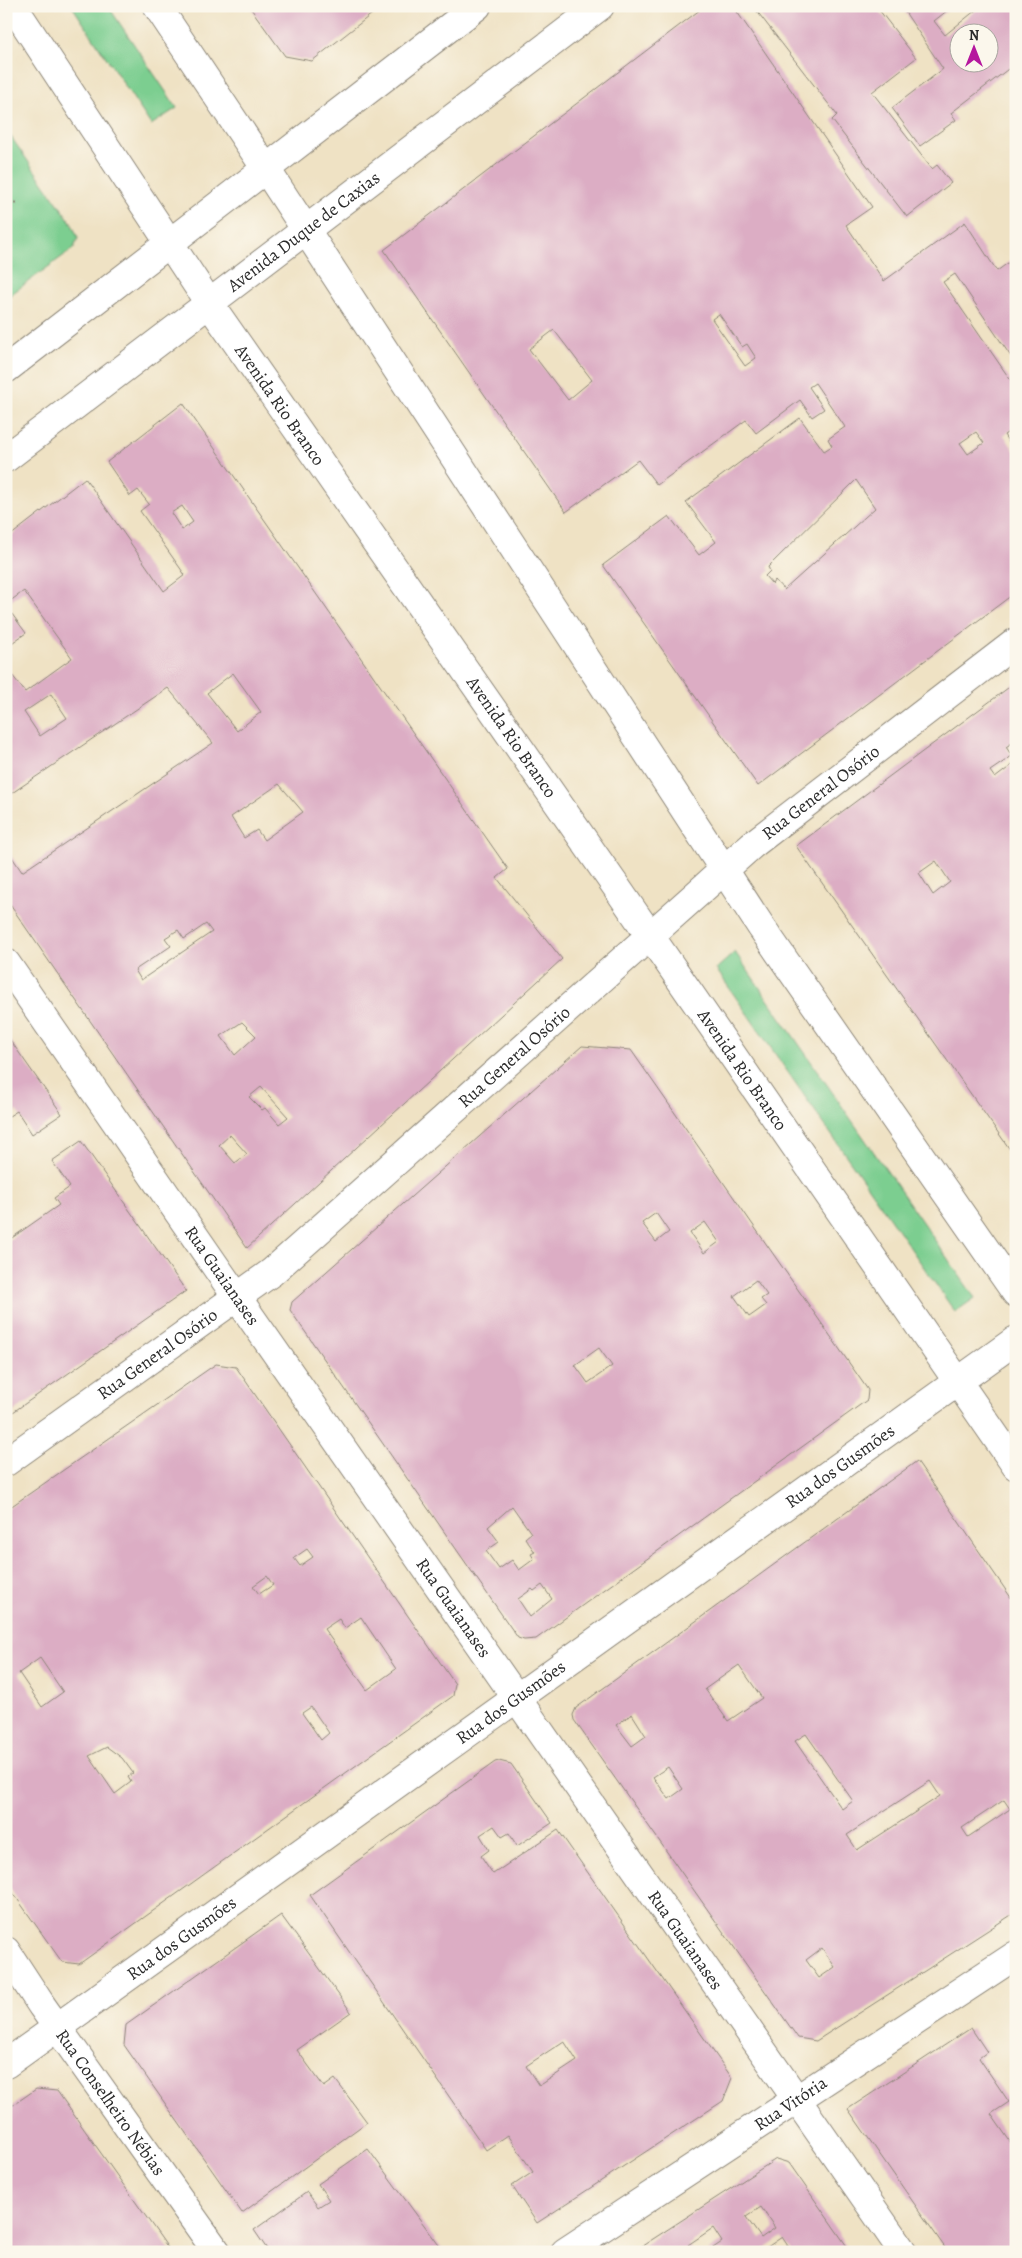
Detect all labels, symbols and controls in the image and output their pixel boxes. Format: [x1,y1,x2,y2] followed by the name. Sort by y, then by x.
[950,22,1000,72] north arrow
[969,26,979,45] text: N
[222,166,385,298] street label: Avenida Duque de Caxias
[229,339,331,470] street label: Avenida Rio Branco
[460,671,562,802] street label: Avenida Rio Branco
[757,739,885,845] street label: Rua General Osório
[453,1000,575,1113] street label: Rua General Osório
[692,1003,793,1135] street label: Avenida Rio Branco
[179,1221,265,1330] street label: Rua Guaianases
[92,1303,222,1405] street label: Rua General Osório
[780,1419,900,1514] street label: Rua dos Gusmões
[411,1553,497,1662] street label: Rua Guaianases
[451,1655,570,1750] street label: Rua dos Gusmões
[642,1885,728,1995] street label: Rua Guaianases
[122,1891,241,1986] street label: Rua dos Gusmões
[50,2024,171,2180] street label: Rua Conselheiro Nébias
[749,2070,832,2136] street label: Rua Vitória

